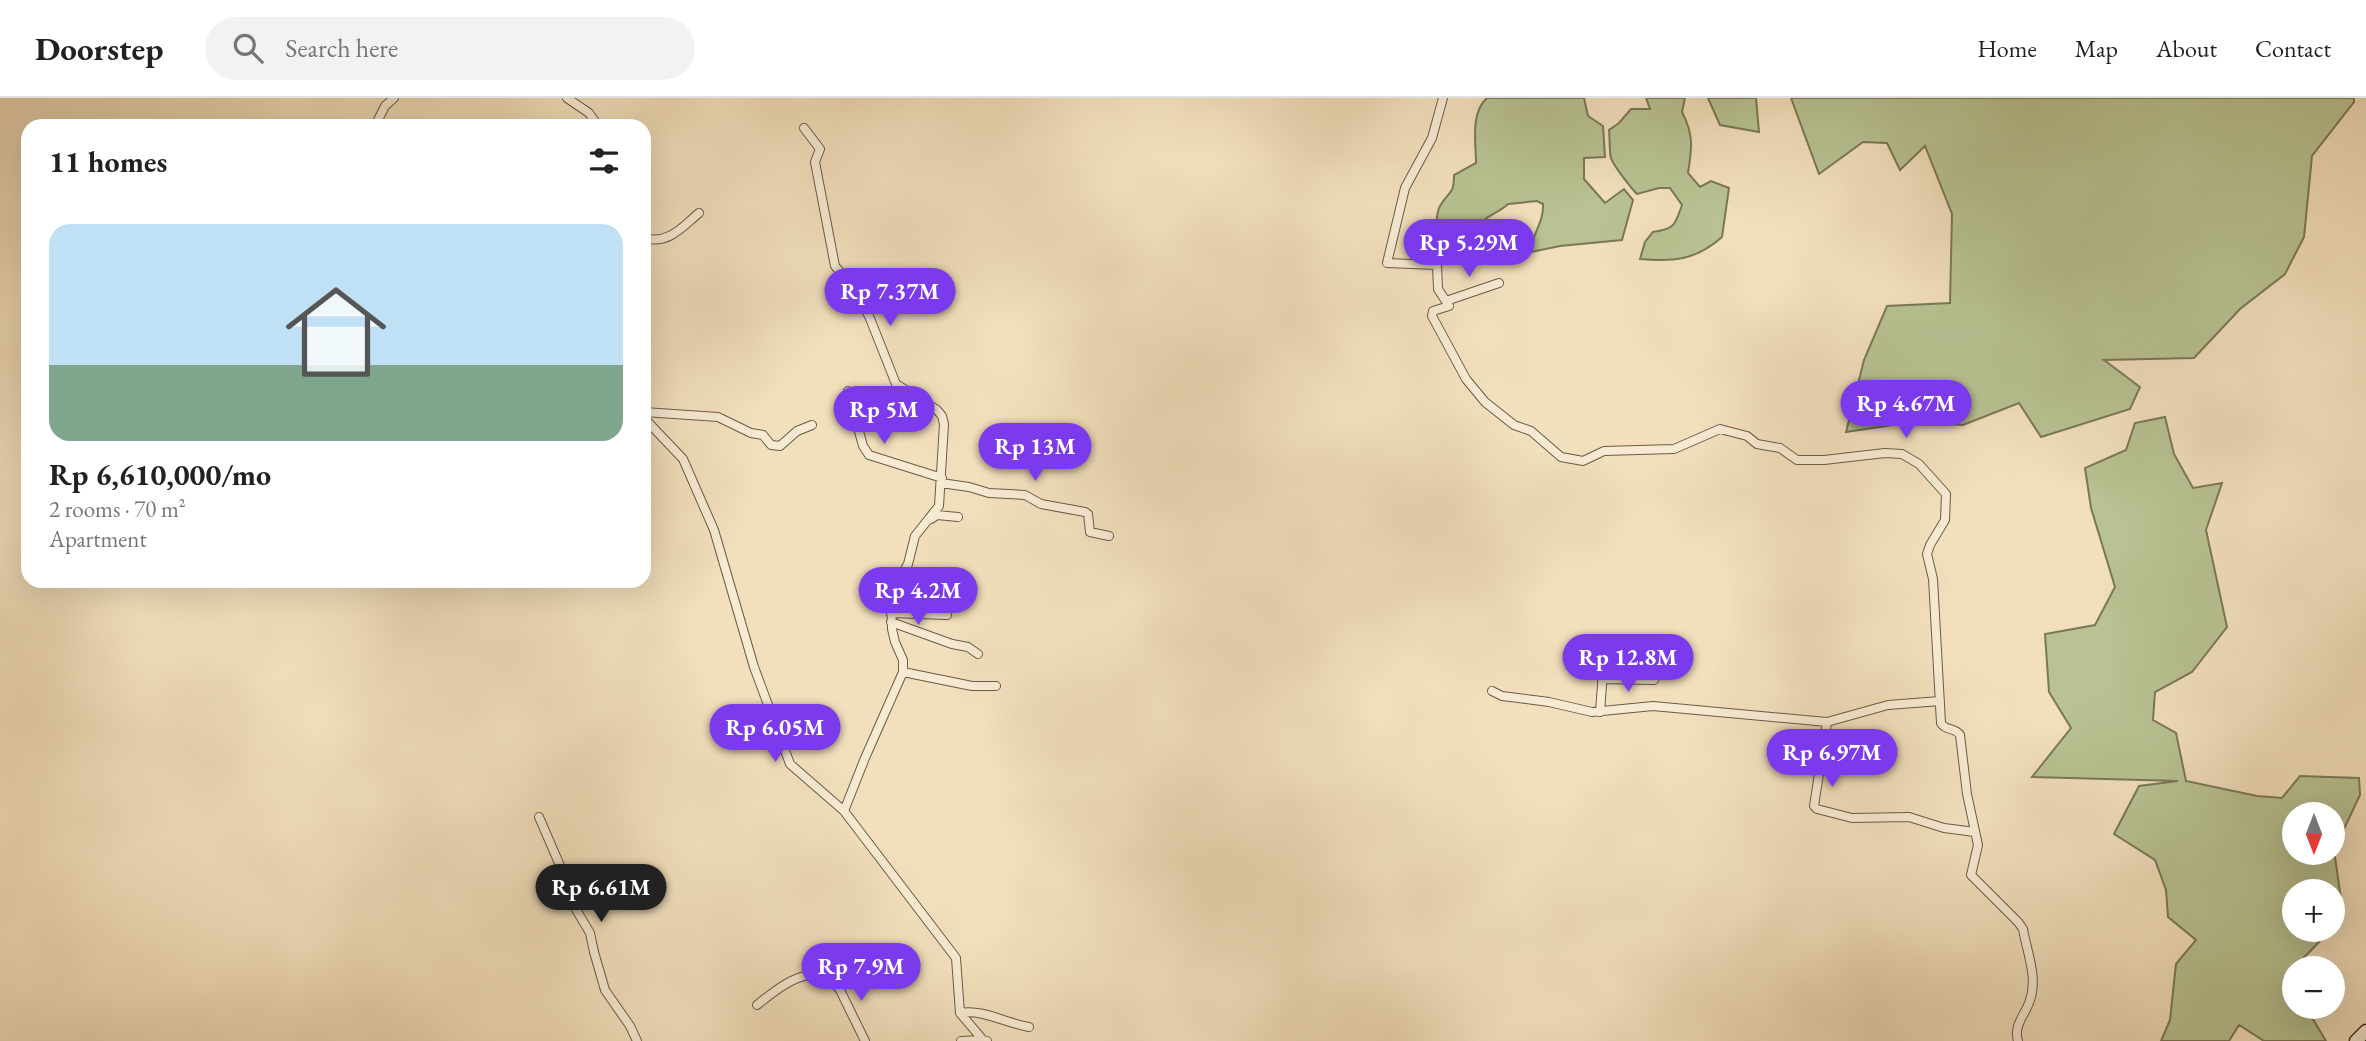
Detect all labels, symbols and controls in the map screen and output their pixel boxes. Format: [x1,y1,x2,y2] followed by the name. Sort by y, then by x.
[205,17,695,80] search box
[35,27,163,70] text: Doorstep
[229,29,267,67] icon: search
[285,31,398,65] text: Search here
[1977,33,2037,64] text: Home
[2075,33,2118,64] text: Map
[2156,33,2217,64] text: About
[2255,33,2331,64] text: Contact
[49,142,167,181] text: 11 homes
[585,142,623,180] icon: filters
[1397,220,1541,279] pin: Rp 5.29M
[1420,227,1518,257] text: Rp 5.29M
[818,268,962,328] pin: Rp 7.37M
[273,269,399,395] icon: home
[841,276,939,306] text: Rp 7.37M
[1834,380,1978,440] pin: Rp 4.67M
[835,386,933,446] pin: Rp 5M
[1857,388,1955,418] text: Rp 4.67M
[850,394,918,424] text: Rp 5M
[978,424,1092,483] pin: Rp 13M
[994,431,1076,461] text: Rp 13M
[49,455,271,494] text: Rp 6,610,000/mo
[49,494,186,524] text: 2 rooms · 70 m²
[49,524,147,554] text: Apartment
[853,568,983,627] pin: Rp 4.2M
[875,575,961,605] text: Rp 4.2M
[1556,634,1700,694] pin: Rp 12.8M
[1579,642,1677,672] text: Rp 12.8M
[703,704,847,764] pin: Rp 6.05M
[726,712,824,742] text: Rp 6.05M
[1760,730,1904,789] pin: Rp 6.97M
[1783,737,1881,767] text: Rp 6.97M
[2282,802,2345,864] north arrow
[2282,802,2345,1019] map controls
[529,864,673,924] pin: Rp 6.61M
[552,872,650,902] text: Rp 6.61M
[2282,879,2345,942] button: +
[796,944,926,1003] pin: Rp 7.9M
[818,951,904,981] text: Rp 7.9M
[2282,956,2345,1019] button: −

